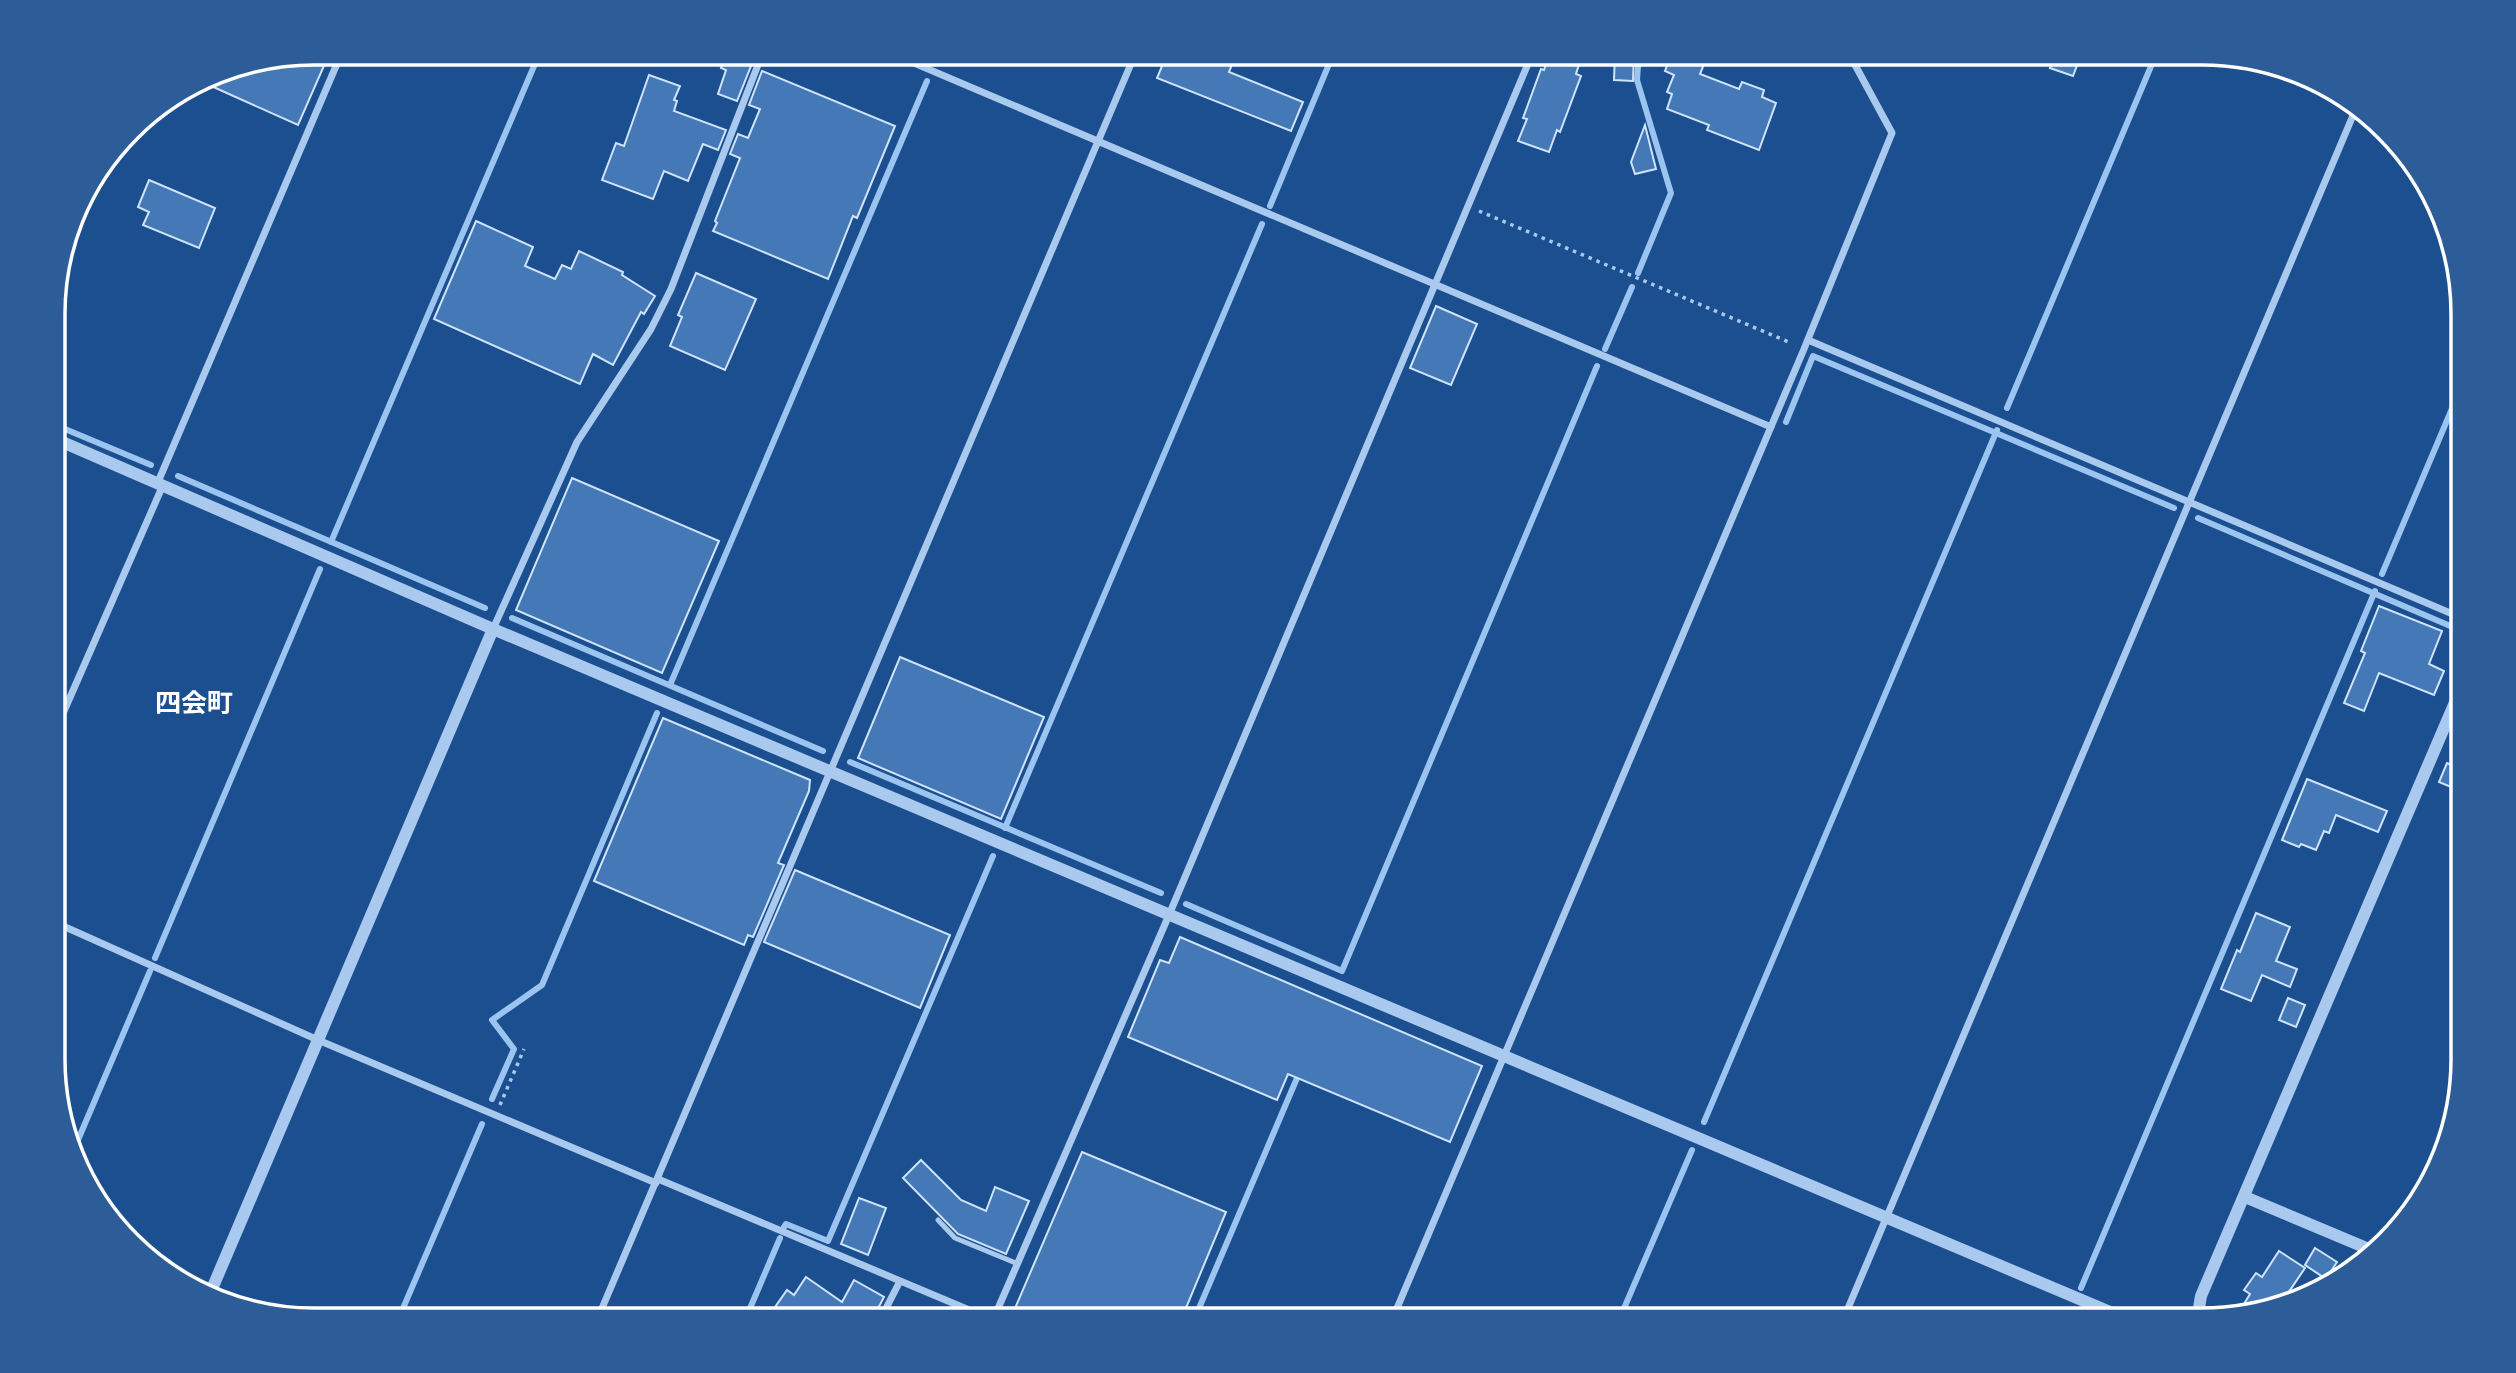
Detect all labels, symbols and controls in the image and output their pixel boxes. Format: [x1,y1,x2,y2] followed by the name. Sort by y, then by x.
[155,684,233,720] district label: 四会町

